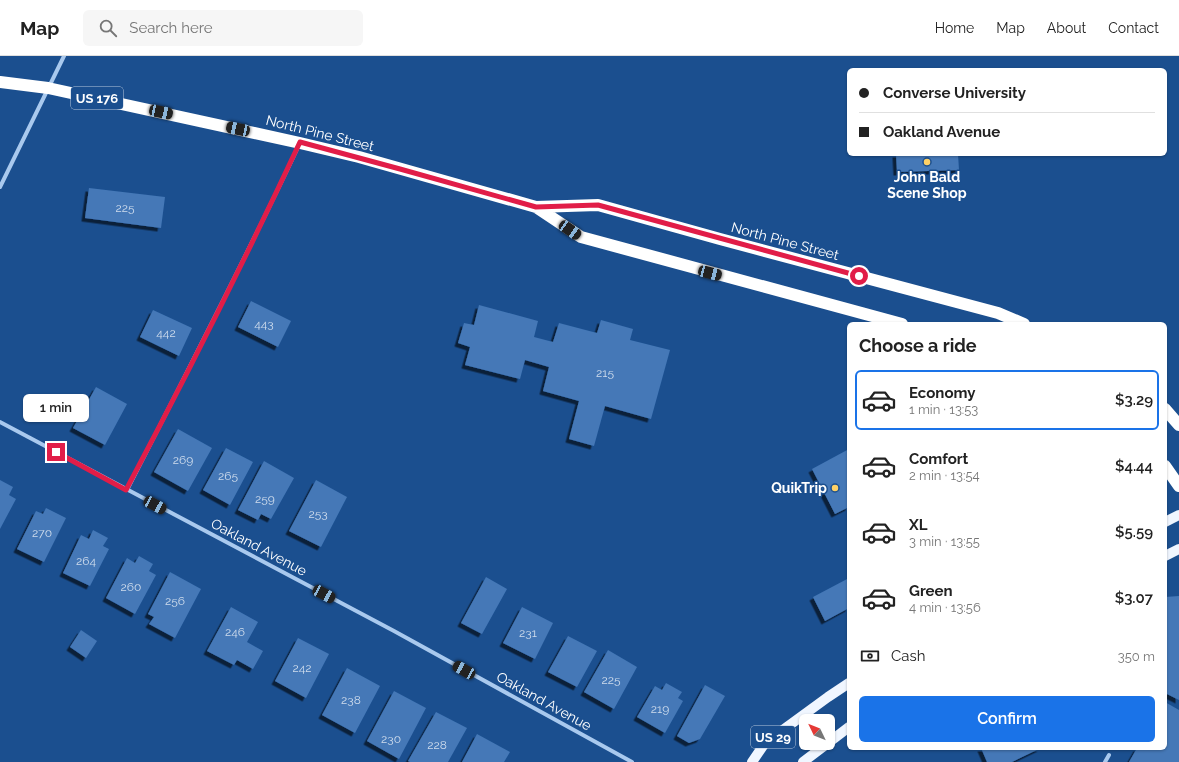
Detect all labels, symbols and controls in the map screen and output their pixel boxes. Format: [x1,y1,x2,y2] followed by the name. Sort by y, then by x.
[83,10,363,46] search box
[20,17,59,39] text: Map
[97,17,119,39] icon: search
[129,19,213,37] text: Search here
[935,20,974,36] text: Home
[996,20,1025,36] text: Map
[1047,20,1086,36] text: About
[1108,20,1159,36] text: Contact
[883,84,1026,102] text: Converse University
[71,87,123,109] road number: US 176
[148,104,174,120] car
[264,112,376,154] street label: North Pine Street
[225,121,251,137] car
[883,123,1000,141] text: Oakland Avenue
[922,157,932,167] marker: John Bald Scene Shop
[887,169,967,201] place label: John Bald Scene Shop
[115,201,135,215] house number: 225
[557,218,583,242] car
[729,219,841,263] street label: North Pine Street
[697,264,723,282] car
[850,267,868,285] route start
[254,317,274,331] house number: 443
[156,326,176,340] house number: 442
[859,335,977,356] text: Choose a ride
[596,366,614,380] house number: 215
[861,382,897,418] icon: car
[909,384,976,402] text: Economy
[1115,391,1153,409] text: $3.29
[23,394,89,422] callout: 1 min
[40,400,72,415] text: 1 min
[909,402,978,417] text: 1 min · 13:53
[47,443,65,461] route end
[861,448,897,484] icon: car
[909,450,968,468] text: Comfort
[173,453,193,467] house number: 269
[1115,457,1153,475] text: $4.44
[909,468,980,483] text: 2 min · 13:54
[218,469,238,483] house number: 265
[771,480,827,496] place label: QuikTrip
[830,483,840,493] marker: QuikTrip
[255,492,275,506] house number: 259
[142,494,168,516] car
[308,507,328,521] house number: 253
[861,514,897,550] icon: car
[208,515,310,579] street label: Oakland Avenue
[909,516,927,534] text: XL
[1115,523,1153,541] text: $5.59
[32,526,52,540] house number: 270
[909,534,980,549] text: 3 min · 13:55
[76,554,96,568] house number: 264
[121,580,141,594] house number: 260
[861,580,897,616] icon: car
[909,582,953,600] text: Green
[311,583,337,605] car
[1115,589,1153,607] text: $3.07
[165,594,185,608] house number: 256
[909,600,981,615] text: 4 min · 13:56
[225,625,245,639] house number: 246
[519,626,537,640] house number: 231
[859,645,881,667] icon: cash
[891,647,925,665] text: Cash
[1118,649,1155,664] text: 350 m
[451,659,477,681] car
[292,661,312,675] house number: 242
[494,668,594,734] street label: Oakland Avenue
[601,673,621,687] house number: 225
[341,693,361,707] house number: 238
[859,696,1155,742] button: Confirm
[651,702,669,716] house number: 219
[799,714,835,750] north arrow
[799,714,835,750] map controls
[751,726,795,748] road number: US 29
[381,732,401,746] house number: 230
[427,738,447,752] house number: 228

